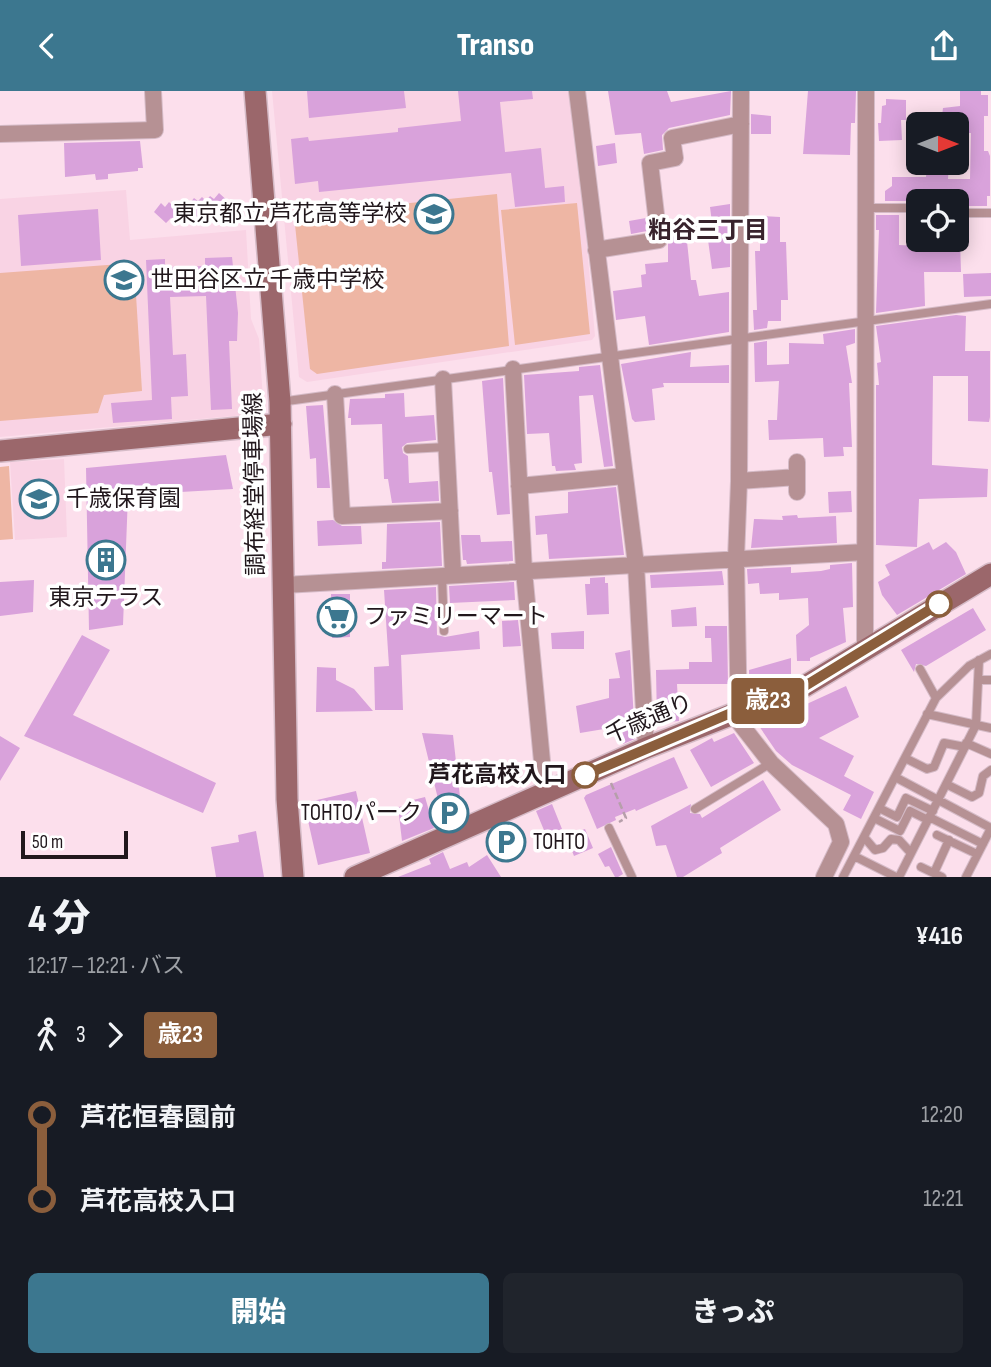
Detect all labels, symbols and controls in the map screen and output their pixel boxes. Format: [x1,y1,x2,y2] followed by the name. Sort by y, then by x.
[457,26,534,65] text: Transo
[28,27,66,65] icon: back
[925,27,963,65] icon: share
[906,112,970,175] north arrow
[906,112,969,252] map controls
[906,189,969,252] button: locate
[413,193,455,235] school or university icon: 東京都立 芦花高等学校
[173,200,407,228] place label: 東京都立 芦花高等学校
[648,216,768,245] district label: 粕谷三丁目
[103,259,145,301] school or university icon: 世田谷区立 千歳中学校
[151,266,385,294] place label: 世田谷区立 千歳中学校
[239,392,271,576] street label: 調布経堂停車場線
[18,478,60,520] school or university icon: 千歳保育園
[66,485,181,513] place label: 千歳保育園
[85,539,127,581] building icon: 東京テラス
[49,584,163,612] place label: 東京テラス
[926,591,952,617] unlabelled marker
[316,596,358,638] supermarket icon: ファミリーマート
[364,603,548,631] place label: ファミリーマート
[728,678,808,724] line badge: 歳23
[745,686,791,715] text: 歳23
[601,688,697,750] street label: 千歳通り
[428,761,566,789] place label: 芦花高校入口
[572,762,598,788] marker: 芦花高校入口
[428,792,470,834] parking icon: TOHTOパーク
[301,799,422,827] place label: TOHTOパーク
[485,821,527,863] parking icon: TOHTO
[21,828,128,860] scale bar
[533,828,585,856] place label: TOHTO
[32,831,63,854] text: 50 m
[28,897,90,942] text: 4 分
[915,921,963,952] text: ¥416
[28,952,185,980] text: 12:17 – 12:21 · バス
[28,1016,66,1054] icon: walk
[96,1016,134,1054] icon: forward
[158,1020,203,1049] text: 歳23
[76,1021,86,1049] text: 3
[921,1101,963,1129] text: 12:20
[80,1103,236,1134] text: 芦花恒春園前
[923,1185,963,1213] text: 12:21
[80,1187,236,1218] text: 芦花高校入口
[28,1273,489,1353] button: 開始
[503,1273,963,1353] button: きっぷ

